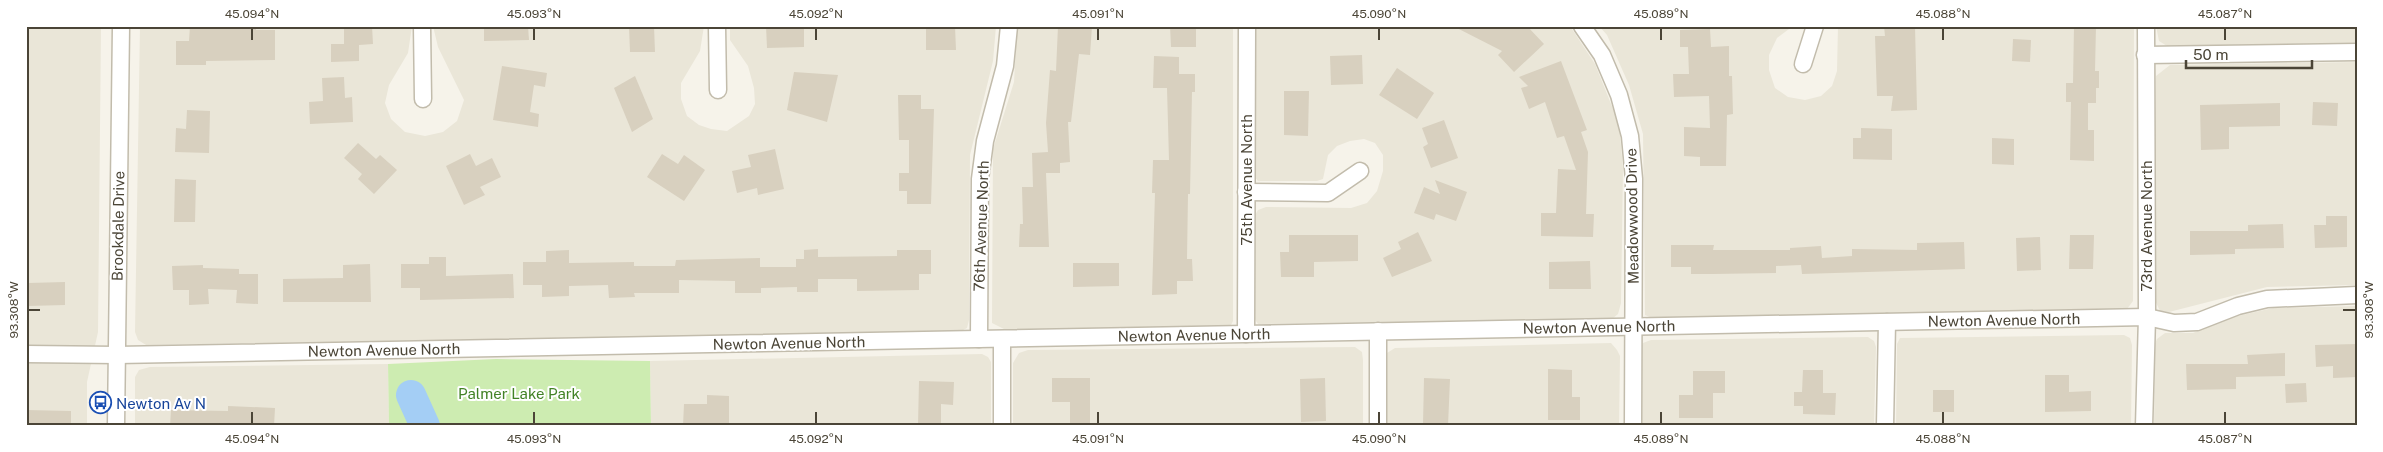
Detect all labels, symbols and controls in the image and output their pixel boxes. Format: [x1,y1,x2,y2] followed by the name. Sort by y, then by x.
[225,7,279,21] text: 45.094°N
[507,7,561,21] text: 45.093°N
[789,7,843,21] text: 45.092°N
[1072,7,1124,21] text: 45.091°N
[1352,7,1406,21] text: 45.090°N
[1634,7,1688,21] text: 45.089°N
[1915,7,1971,21] text: 45.088°N
[2198,7,2252,21] text: 45.087°N
[2186,38,2312,70] scale bar
[2193,46,2228,63] text: 50 m
[1238,114,1255,246] street label: 75th Avenue North
[1622,148,1642,284] street label: Meadowwood Drive
[970,160,992,292] street label: 76th Avenue North
[2138,160,2155,292] street label: 73rd Avenue North
[109,171,127,281] street label: Brookdale Drive
[7,281,21,339] text: 93.308°W
[2362,281,2376,339] text: 93.308°W
[1928,310,2080,330] street label: Newton Avenue North
[1523,317,1675,337] street label: Newton Avenue North
[1118,325,1270,345] street label: Newton Avenue North
[713,333,865,353] street label: Newton Avenue North
[308,340,460,360] street label: Newton Avenue North
[458,385,580,402] park label: Palmer Lake Park
[88,391,112,415] bus stop icon: Newton Av N
[116,395,206,412] place label: Newton Av N
[225,432,279,446] text: 45.094°N
[507,432,561,446] text: 45.093°N
[789,432,843,446] text: 45.092°N
[1072,432,1124,446] text: 45.091°N
[1352,432,1406,446] text: 45.090°N
[1634,432,1688,446] text: 45.089°N
[1915,432,1971,446] text: 45.088°N
[2198,432,2252,446] text: 45.087°N

